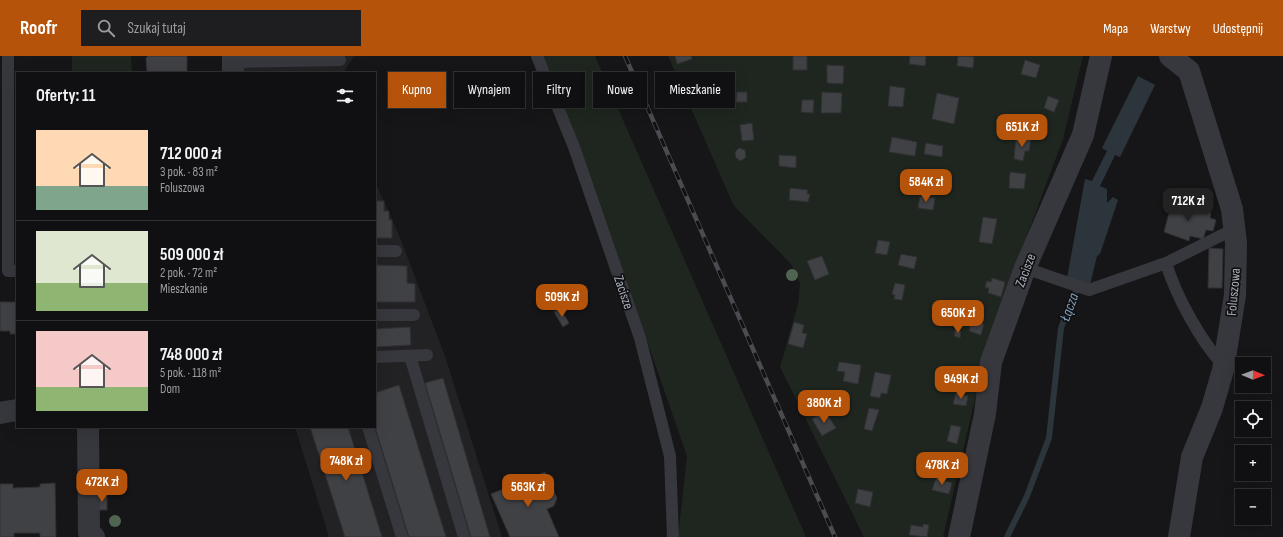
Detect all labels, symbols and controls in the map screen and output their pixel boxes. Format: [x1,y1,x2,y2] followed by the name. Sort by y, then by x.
[81,10,361,46] search box
[20,17,57,40] text: Roofr
[95,17,117,39] icon: search
[127,19,186,38] text: Szukaj tutaj
[1103,20,1128,37] text: Mapa
[1150,20,1191,37] text: Warstwy
[1213,20,1263,37] text: Udostępnij
[388,72,446,108] chip: Kupno
[454,72,525,108] chip: Wynajem
[533,72,585,108] chip: Filtry
[593,72,647,108] chip: Nowe
[655,72,735,108] chip: Mieszkanie
[334,85,356,107] icon: filters
[36,86,95,106] text: Oferty: 11
[985,114,1059,148] pin: 651K zł
[1005,119,1039,135] text: 651K zł
[160,144,221,164] text: 712 000 zł
[68,146,116,194] icon: home
[160,164,218,180] text: 3 pok. · 83 m²
[889,169,963,203] pin: 584K zł
[909,174,943,190] text: 584K zł
[160,180,204,196] text: Foluszowa
[1151,188,1225,222] pin: 712K zł
[1172,193,1204,209] text: 712K zł
[160,245,223,265] text: 509 000 zł
[68,247,116,295] icon: home
[1011,251,1040,289] street label: Zacisze
[160,265,217,281] text: 2 pok. · 72 m²
[1223,267,1244,317] street label: Foluszowa
[610,273,637,311] street label: Zacisze
[160,281,208,297] text: Mieszkanie
[525,284,599,318] pin: 509K zł
[545,289,579,305] text: 509K zł
[1056,291,1083,324] water label: Łącza
[921,300,995,334] pin: 650K zł
[941,305,975,321] text: 650K zł
[160,345,222,365] text: 748 000 zł
[68,347,116,395] icon: home
[1235,357,1271,393] north arrow
[1235,357,1271,525] map controls
[160,365,221,381] text: 5 pok. · 118 m²
[924,366,998,400] pin: 949K zł
[944,371,978,387] text: 949K zł
[160,381,180,397] text: Dom
[787,390,861,424] pin: 380K zł
[807,395,841,411] text: 380K zł
[1235,401,1271,437] button: locate
[1235,445,1271,481] button: +
[309,448,383,482] pin: 748K zł
[905,452,979,486] pin: 478K zł
[329,453,363,469] text: 748K zł
[925,457,959,473] text: 478K zł
[65,469,139,503] pin: 472K zł
[85,474,119,490] text: 472K zł
[491,474,565,508] pin: 563K zł
[511,479,545,495] text: 563K zł
[1235,489,1271,525] button: −

